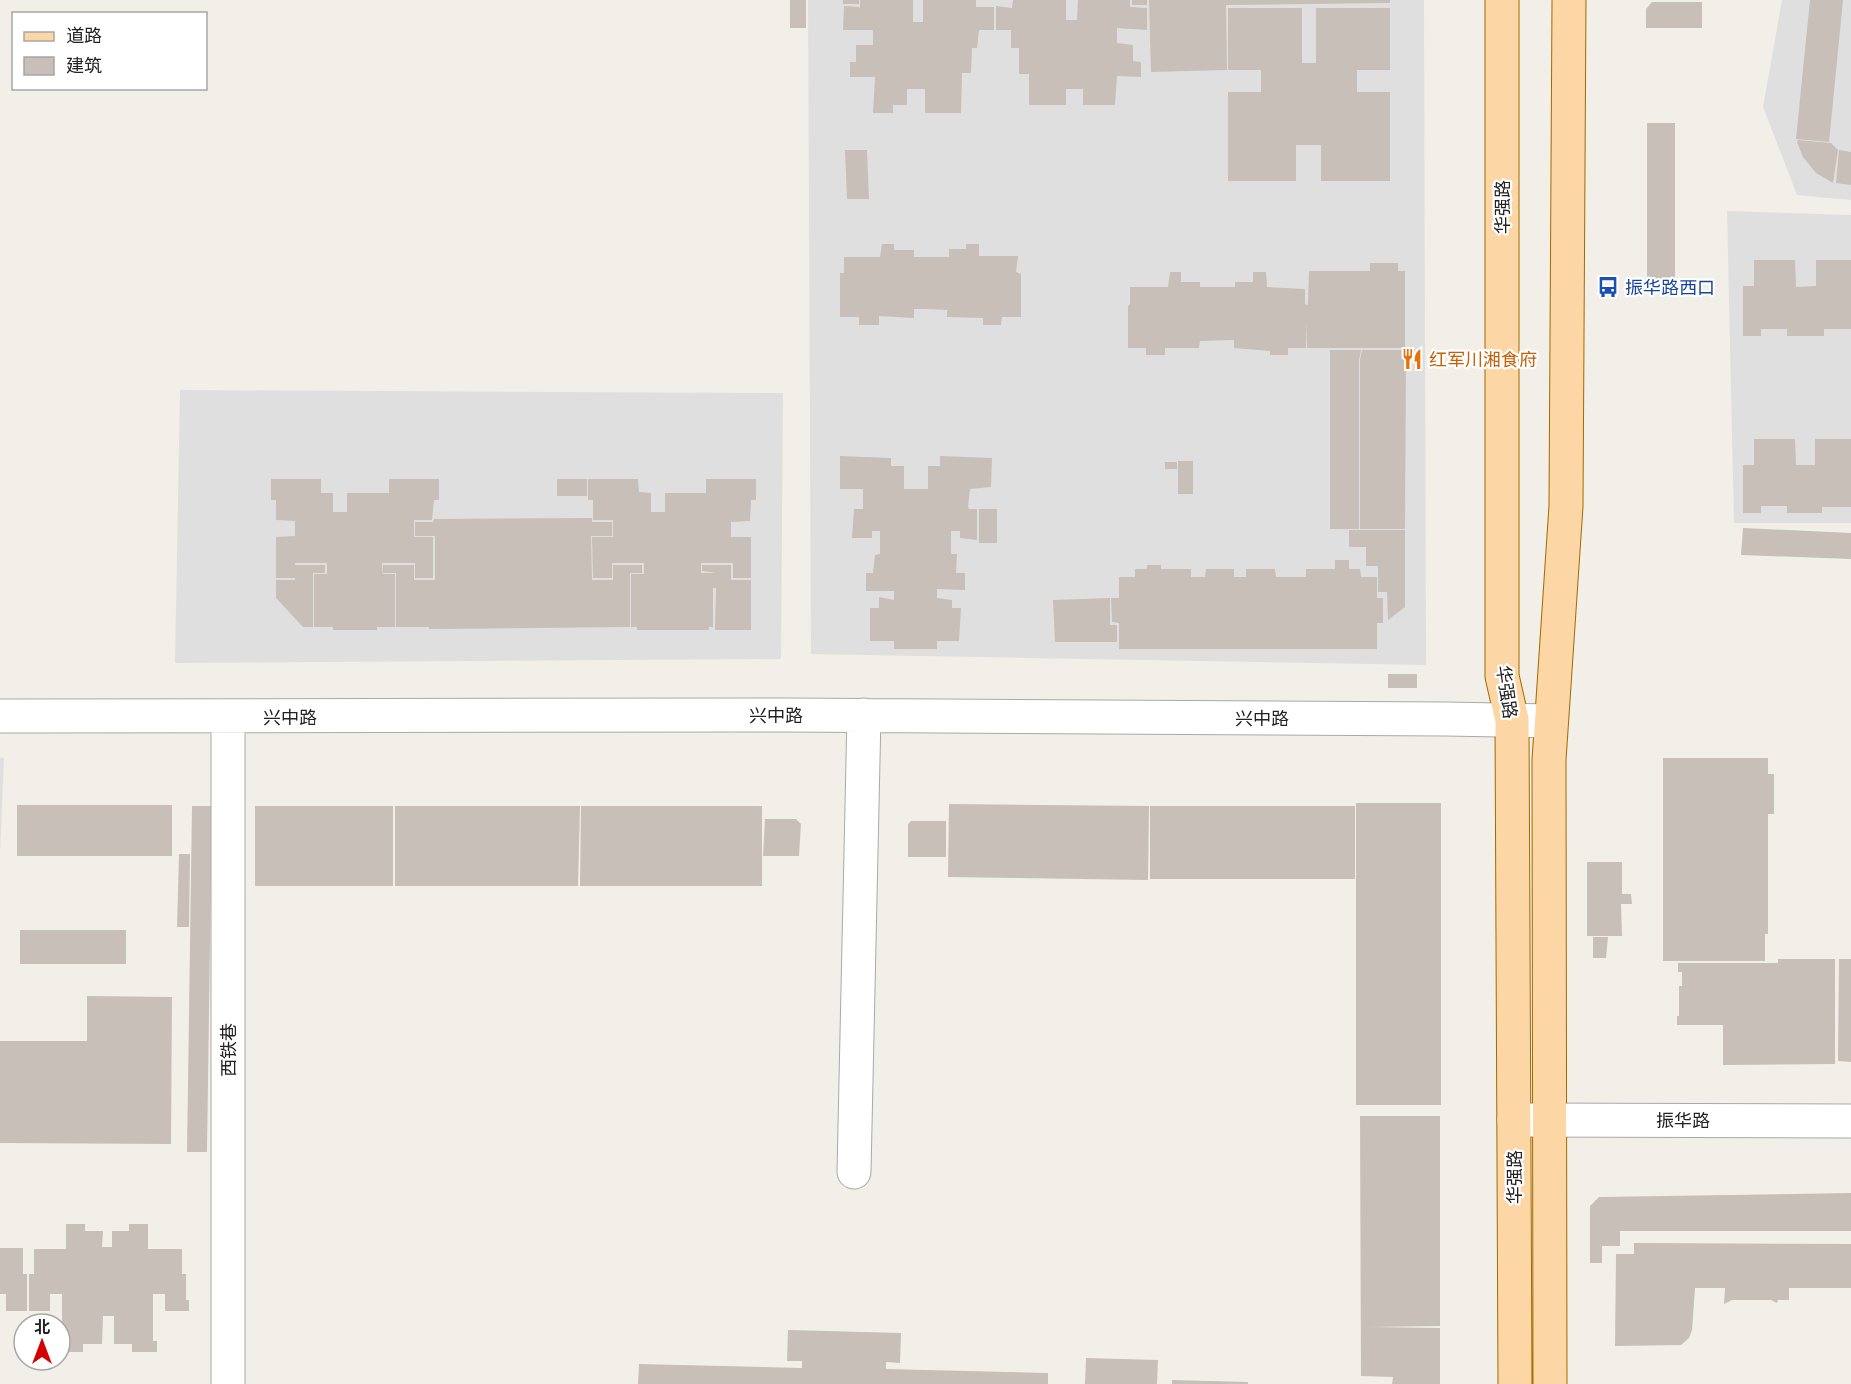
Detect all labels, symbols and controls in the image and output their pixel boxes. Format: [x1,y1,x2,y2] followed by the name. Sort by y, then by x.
[12,12,207,90] legend
[66,23,102,48] text: 道路
[66,53,102,78] text: 建筑
[1490,180,1515,234] street label: 华强路
[1596,275,1620,299] bus stop icon: 振华路西口
[1625,275,1715,300] place label: 振华路西口
[1400,347,1424,371] restaurant icon: 红军川湘食府
[1429,347,1537,372] place label: 红军川湘食府
[1491,664,1523,720] street label: 华强路
[749,703,803,728] street label: 兴中路
[263,705,317,730] street label: 兴中路
[1235,706,1289,731] street label: 兴中路
[216,1023,241,1077] street label: 西铁巷
[1656,1108,1710,1133] street label: 振华路
[1502,1150,1527,1204] street label: 华强路
[12,1312,72,1372] north arrow
[34,1316,50,1339] text: 北

